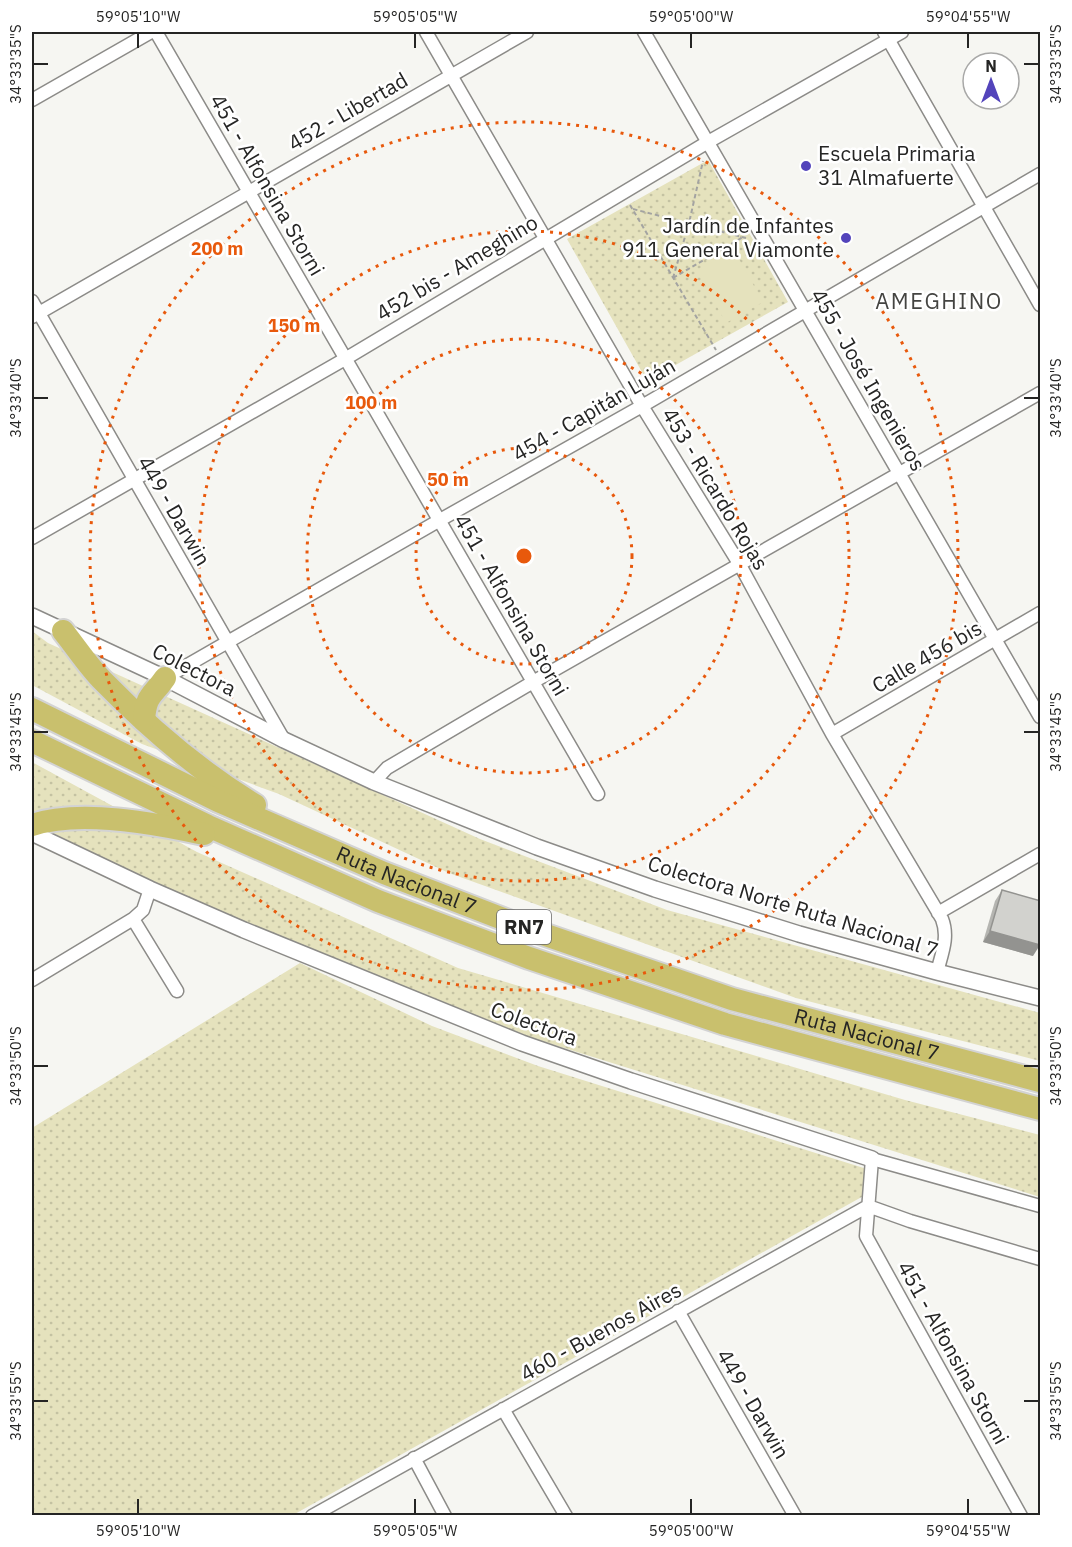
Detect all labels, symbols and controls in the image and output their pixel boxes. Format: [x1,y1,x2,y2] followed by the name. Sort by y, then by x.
[96,7,181,26] text: 59°05'10"W
[373,7,458,26] text: 59°05'05"W
[649,7,734,26] text: 59°05'00"W
[926,7,1011,26] text: 59°04'55"W
[6,24,25,104] text: 34°33'35"S
[1046,24,1065,104] text: 34°33'35"S
[961,51,1021,111] north arrow
[985,56,997,76] text: N
[282,65,413,157] street label: 452 - Libertad
[204,89,331,280] street label: 451 - Alfonsina Storni
[818,139,976,191] place label: Escuela Primaria 31 Almafuerte
[799,159,813,173] marker: Escuela Primaria 31 Almafuerte
[370,208,543,327] street label: 452 bis - Ameghino
[622,211,834,263] place label: Jardín de Infantes 911 General Viamonte
[839,231,853,245] marker: Jardín de Infantes 911 General Viamonte
[191,237,243,260] text: 200 m
[805,283,933,476] street label: 455 - José Ingenieros
[875,286,1003,315] district label: AMEGHINO
[268,314,320,337] text: 150 m
[507,351,680,467] street label: 454 - Capitán Luján
[6,358,25,438] text: 34°33'40"S
[1046,358,1065,438] text: 34°33'40"S
[345,391,397,414] text: 100 m
[656,402,775,575] street label: 453 - Ricardo Rojas
[132,450,218,571] street label: 449 - Darwin
[427,468,469,491] text: 50 m
[448,509,575,700] street label: 451 - Alfonsina Storni
[514,546,534,566] centre of rings
[866,613,987,699] street label: Calle 456 bis
[148,636,241,702] street label: Colectora
[6,692,25,772] text: 34°33'45"S
[1046,692,1065,772] text: 34°33'45"S
[332,839,481,920] street label: Ruta Nacional 7
[645,848,942,964] street label: Colectora Norte Ruta Nacional 7
[497,910,551,944] road number: RN7
[487,994,582,1052] street label: Colectora
[791,1001,943,1067] street label: Ruta Nacional 7
[6,1026,25,1106] text: 34°33'50"S
[1046,1026,1065,1106] text: 34°33'50"S
[892,1256,1016,1449] street label: 451 - Alfonsina Storni
[515,1275,686,1387] street label: 460 - Buenos Aires
[711,1343,797,1464] street label: 449 - Darwin
[6,1361,25,1441] text: 34°33'55"S
[1046,1361,1065,1441] text: 34°33'55"S
[96,1521,181,1540] text: 59°05'10"W
[373,1521,458,1540] text: 59°05'05"W
[649,1521,734,1540] text: 59°05'00"W
[926,1521,1011,1540] text: 59°04'55"W

